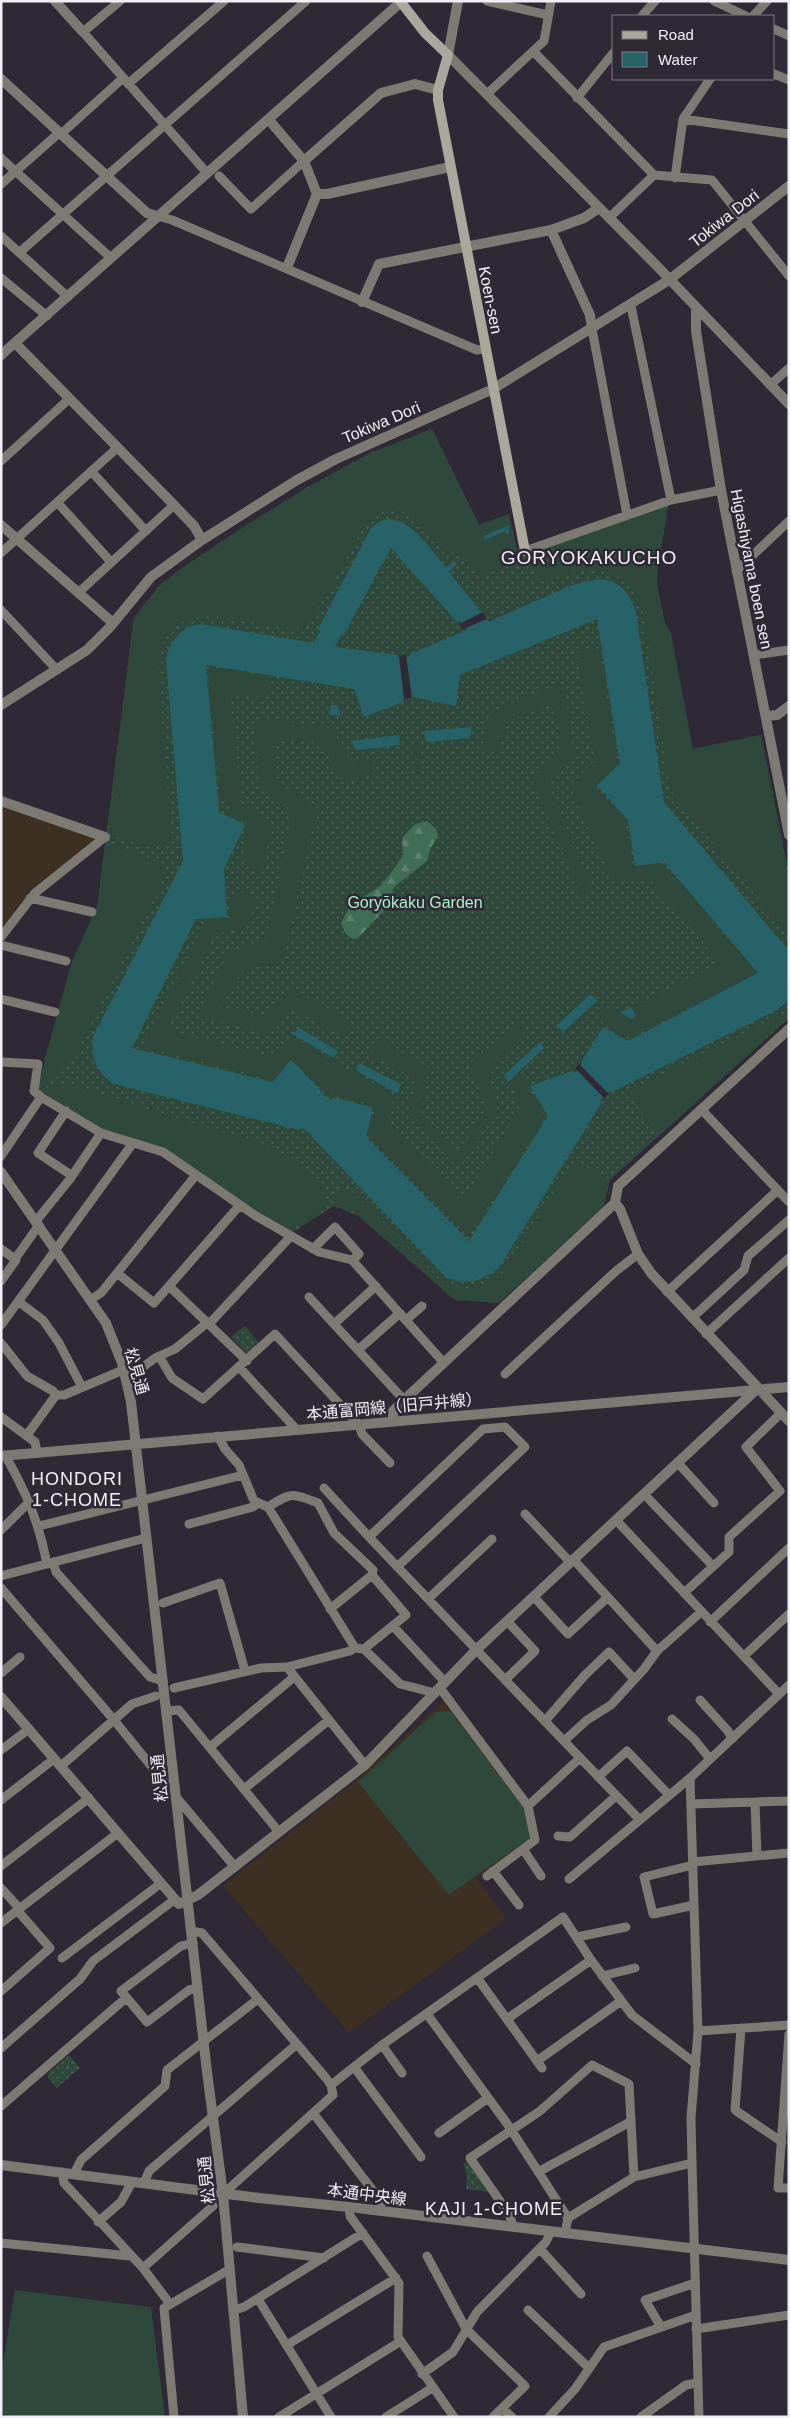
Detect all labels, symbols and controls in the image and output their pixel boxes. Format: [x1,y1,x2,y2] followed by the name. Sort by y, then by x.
[612,15,775,80] legend
[658,26,694,43] text: Road
[658,51,697,68] text: Water
[686,186,762,251] street label: Tokiwa Dori
[476,265,505,335] street label: Koen-sen
[340,398,423,446] street label: Tokiwa Dori
[728,488,775,651] street label: Higashiyama boen sen
[501,547,677,568] district label: GORYOKAKUCHO
[347,894,483,911] park label: Goryōkaku Garden
[122,1346,151,1397] street label: 松見通
[306,1390,482,1423] street label: 本通富岡線（旧戸井線）
[31,1469,123,1510] district label: HONDORI 1-CHOME
[149,1753,170,1803] street label: 松見通
[196,2155,217,2205] street label: 松見通
[326,2181,408,2208] street label: 本通中央線
[425,2199,563,2219] district label: KAJI 1-CHOME

